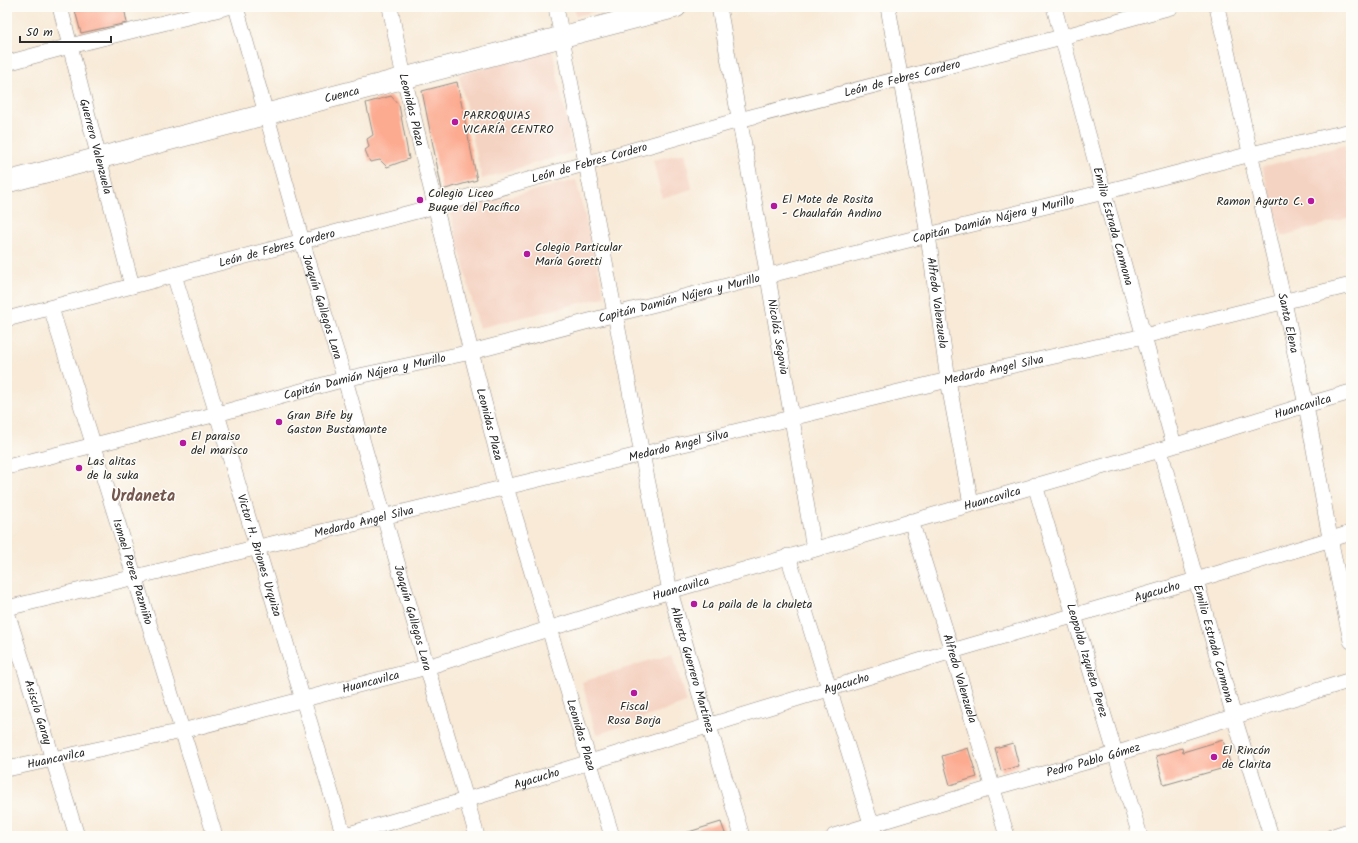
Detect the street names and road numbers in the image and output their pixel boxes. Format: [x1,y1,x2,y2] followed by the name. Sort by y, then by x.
[842,54,962,102] street label: León de Febres Cordero
[394,72,430,148] street label: Leonidas Plaza
[322,81,362,108] street label: Cuenca
[75,97,118,197] street label: Guerrero Valenzuela
[529,137,649,188] street label: León de Febres Cordero
[1088,165,1139,288] street label: Emilio Estrada Carmona
[910,190,1076,248] street label: Capitán Damián Nájera y Murillo
[217,224,337,272] street label: León de Febres Cordero
[297,252,348,362] street label: Joaquín Gallegos Lara
[922,256,953,350] street label: Alfredo Valenzuela
[596,268,762,328] street label: Capitán Damián Nájera y Murillo
[1273,291,1304,355] street label: Santa Elena
[762,297,794,377] street label: Nicolás Segovia
[281,348,448,405] street label: Capitán Damián Nájera y Murillo
[942,349,1046,390] street label: Medardo Angel Silva
[471,386,508,463] street label: Leonidas Plaza
[1272,389,1334,424] street label: Huancavilca
[627,424,731,467] street label: Medardo Angel Silva
[961,481,1023,516] street label: Huancavilca
[232,492,287,619] street label: Victor H. Briones Urquiza
[312,500,416,543] street label: Medardo Angel Silva
[107,516,158,627] street label: Ismael Perez Pazmiño
[389,563,437,674] street label: Joaquín Gallegos Lara
[650,571,712,606] street label: Huancavilca
[1132,576,1182,607] street label: Ayacucho
[1188,582,1239,706] street label: Emilio Estrada Carmona
[1061,601,1113,720] street label: Leopoldo Izquieta Perez
[665,604,720,735] street label: Alberto Guerrero Martínez
[938,632,983,726] street label: Alfredo Valenzuela
[340,665,402,698] street label: Huancavilca
[821,667,872,699] street label: Ayacucho
[19,677,58,747] street label: Asisclo Garay
[561,697,601,774] street label: Leonidas Plaza
[1044,737,1142,782] street label: Pedro Pablo Gómez
[25,743,87,774] street label: Huancavilca
[511,762,562,794] street label: Ayacucho

